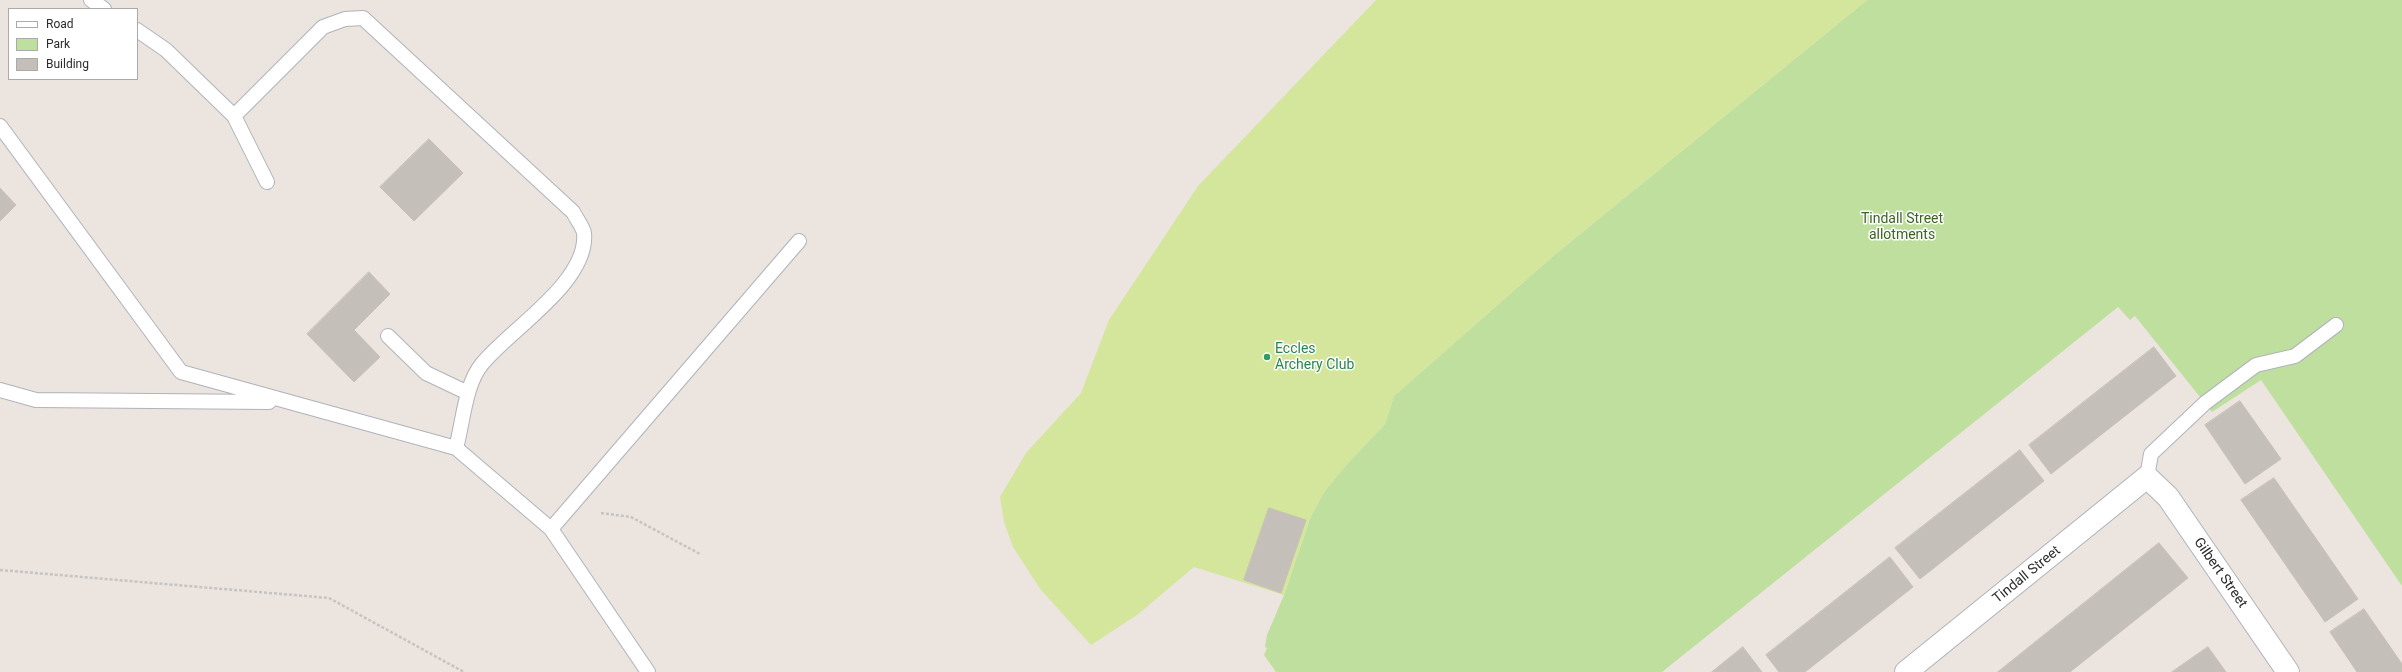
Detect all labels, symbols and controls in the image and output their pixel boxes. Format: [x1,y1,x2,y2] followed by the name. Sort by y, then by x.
[8,8,138,80] legend
[46,17,74,31] text: Road
[46,37,70,51] text: Park
[46,57,89,71] text: Building
[1861,211,1943,244] park label: Tindall Street allotments
[1275,341,1354,374] place label: Eccles Archery Club
[1262,352,1272,362] marker: Eccles Archery Club
[2190,535,2250,611] street label: Gilbert Street
[1990,543,2064,607] street label: Tindall Street

